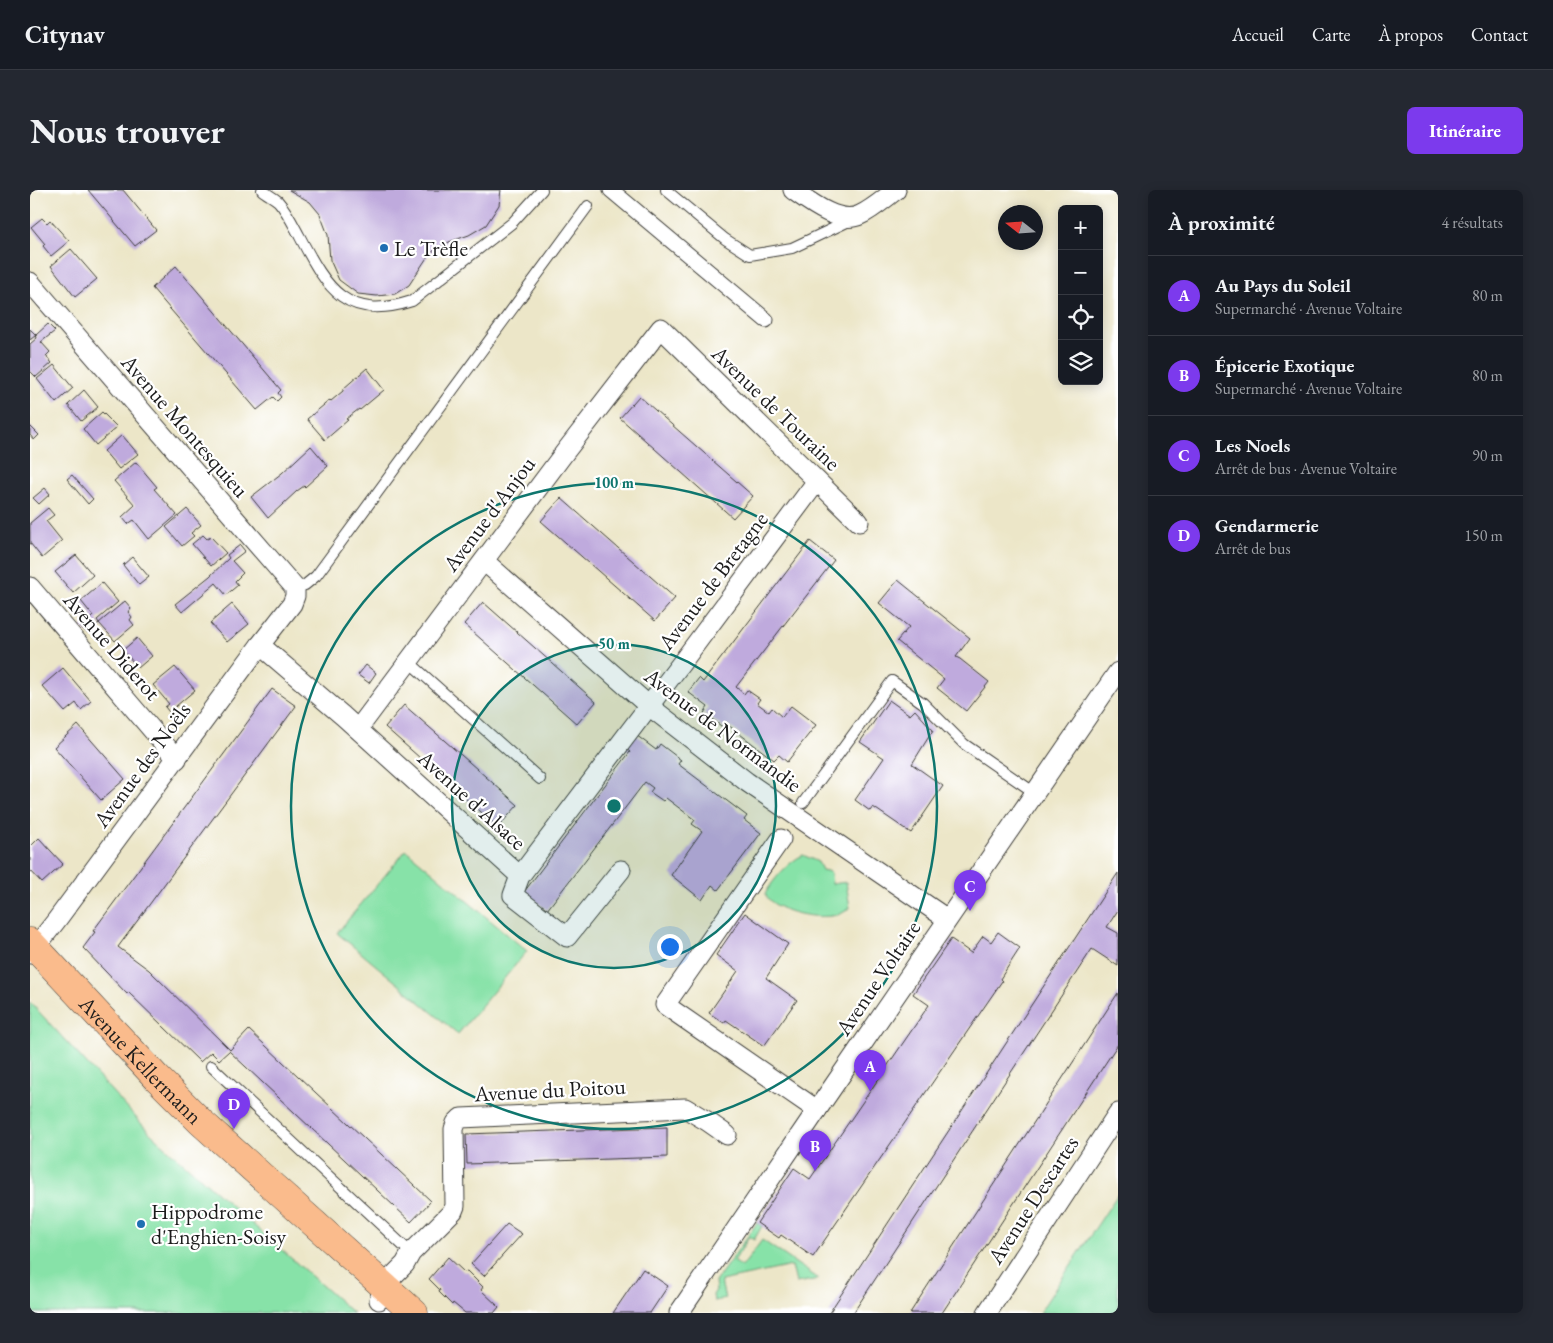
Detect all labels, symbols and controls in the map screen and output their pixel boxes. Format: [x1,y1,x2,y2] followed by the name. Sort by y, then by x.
[25,19,105,50] text: Citynav
[1232,23,1284,46] text: Accueil
[1312,23,1351,46] text: Carte
[1379,23,1443,46] text: À propos
[1471,23,1528,46] text: Contact
[1407,107,1523,154] button: Itinéraire
[30,108,225,153] text: Nous trouver
[998,205,1043,250] north arrow
[1058,205,1103,385] map controls
[1058,205,1103,250] button: +
[1168,209,1275,236] text: À proximité
[1441,212,1503,233] text: 4 résultats
[394,234,468,263] place label: Le Trèfle
[378,242,390,254] marker: Le Trèfle
[1058,250,1103,295] button: −
[1215,273,1351,298] text: Au Pays du Soleil
[1178,285,1190,306] text: A
[1472,285,1503,306] text: 80 m
[1058,295,1103,340] button: locate
[1215,298,1402,319] text: Supermarché · Avenue Voltaire
[705,338,847,477] street label: Avenue de Touraine
[1058,340,1103,385] button: layers
[114,348,255,504] street label: Avenue Montesquieu
[1215,353,1354,378] text: Épicerie Exotique
[1179,365,1189,386] text: B
[1472,365,1503,386] text: 80 m
[1215,378,1402,399] text: Supermarché · Avenue Voltaire
[1215,433,1290,458] text: Les Noels
[1178,445,1190,466] text: C
[1472,445,1503,466] text: 90 m
[435,450,542,578] street label: Avenue d'Anjou
[1215,458,1397,479] text: Arrêt de bus · Avenue Voltaire
[594,473,634,492] text: 100 m
[651,506,775,657] street label: Avenue de Bretagne
[1215,513,1319,538] text: Gendarmerie
[1178,525,1190,546] text: D
[1464,525,1503,546] text: 150 m
[1215,538,1291,559] text: Arrêt de bus
[56,585,167,706] street label: Avenue Diderot
[598,634,630,653] text: 50 m
[638,661,808,799] street label: Avenue de Normandie
[86,697,197,834] street label: Avenue des Noëls
[411,743,533,857] street label: Avenue d'Alsace
[605,797,623,815] centre of rings
[954,870,986,911] pin: C
[828,914,927,1042] street label: Avenue Voltaire
[657,934,683,960] your location
[72,989,209,1130] street label: Avenue Kellermann
[854,1050,886,1091] pin: A
[473,1072,627,1108] street label: Avenue du Poitou
[218,1088,250,1129] pin: D
[799,1130,831,1171] pin: B
[980,1130,1085,1270] street label: Avenue Descartes
[151,1197,286,1251] place label: Hippodrome d'Enghien-Soisy
[135,1218,147,1230] marker: Hippodrome d'Enghien-Soisy

